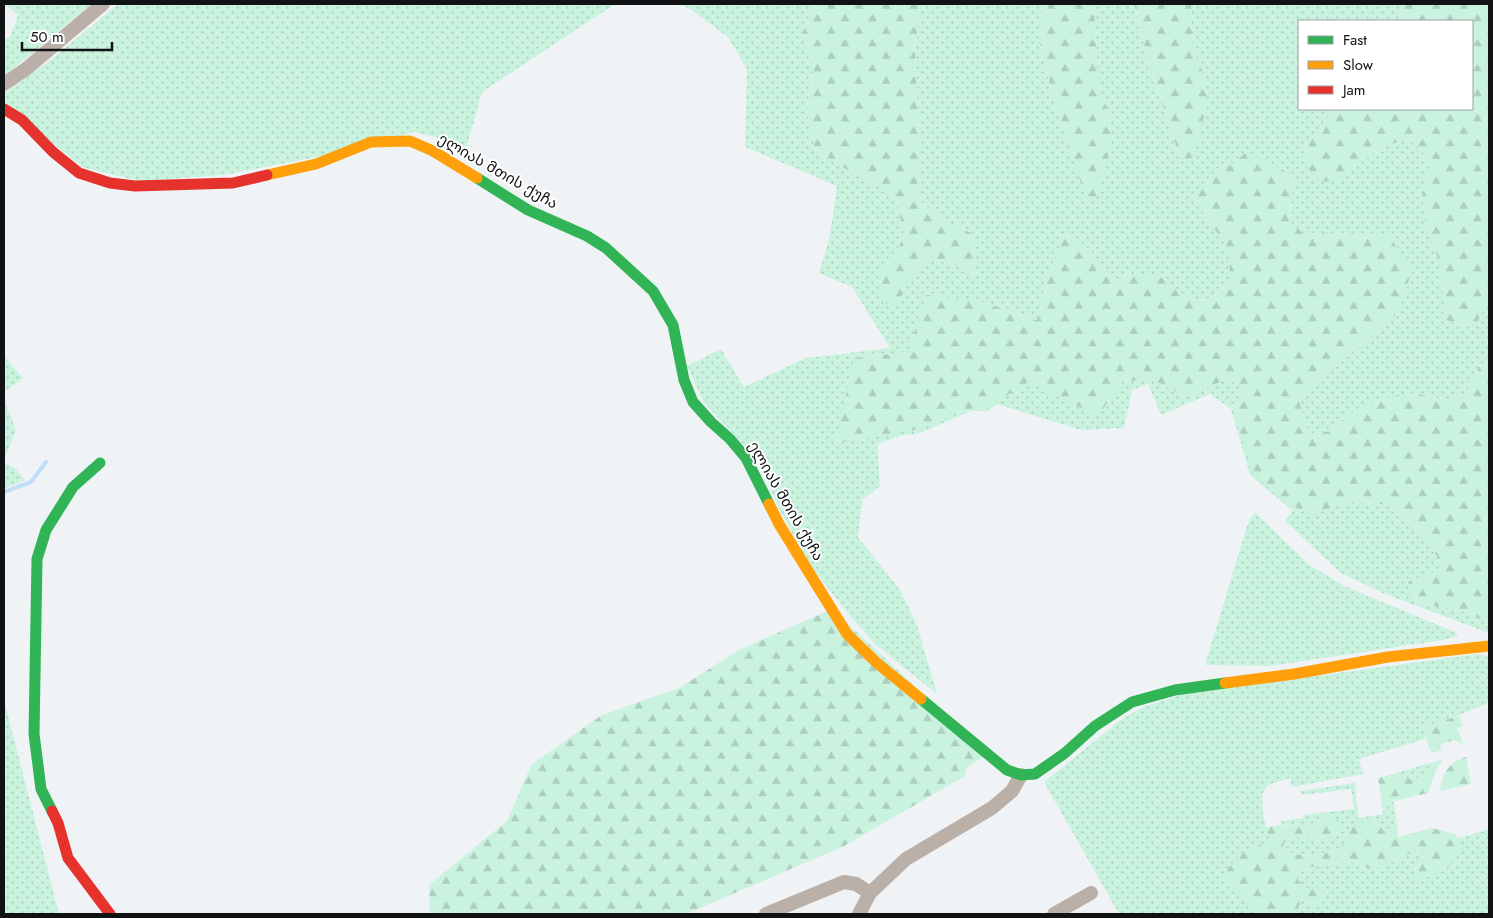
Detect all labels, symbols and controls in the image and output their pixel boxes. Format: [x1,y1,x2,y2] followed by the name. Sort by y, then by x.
[22,20,112,52] scale bar
[1298,20,1473,110] legend
[30,26,64,48] text: 50 m
[1343,29,1367,51] text: Fast
[1343,54,1374,76] text: Slow
[1341,79,1366,101] text: Jam
[434,128,562,214] street label: ელიას მთის ქუჩა
[743,437,829,565] street label: ელიას მთის ქუჩა

